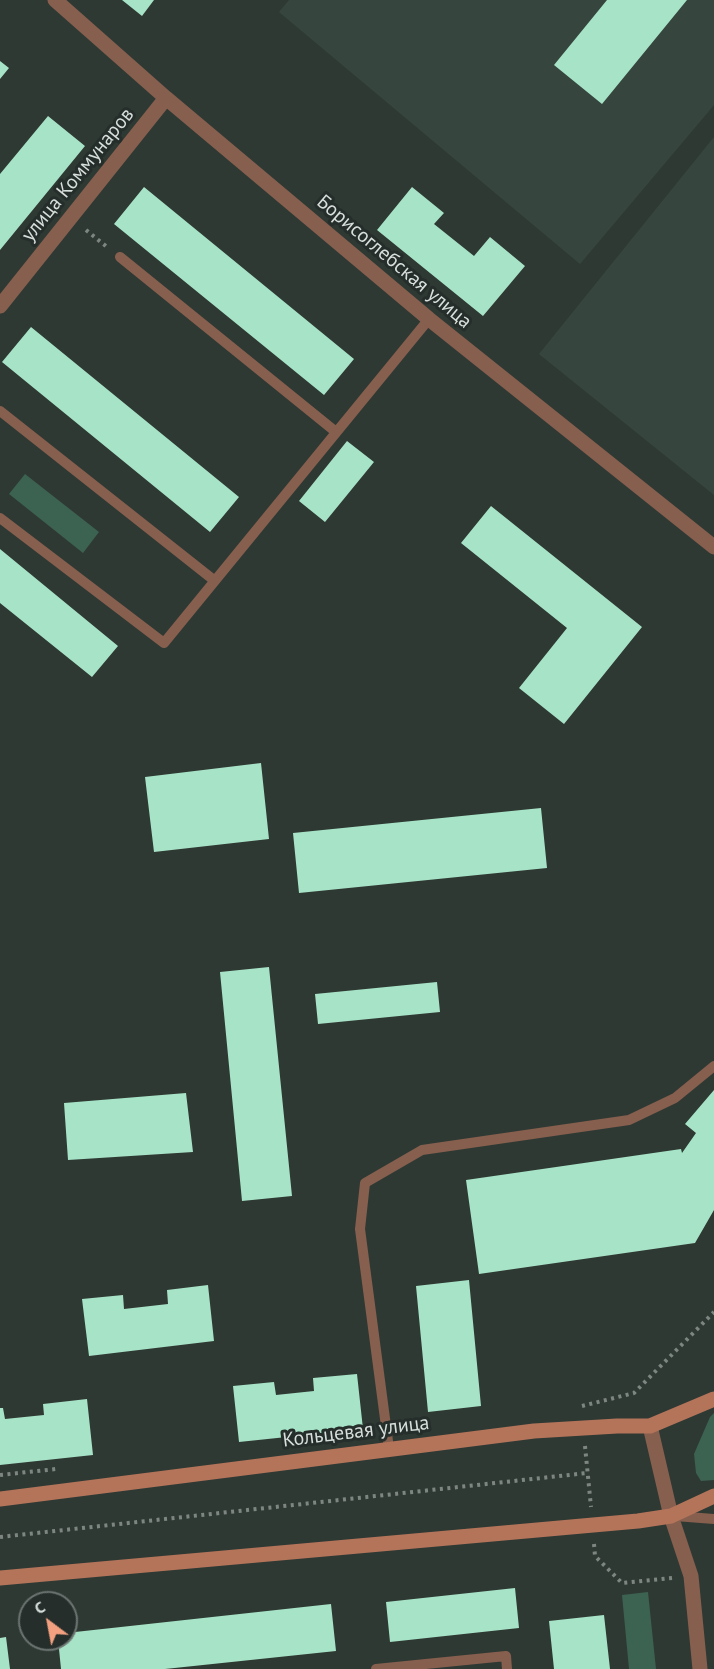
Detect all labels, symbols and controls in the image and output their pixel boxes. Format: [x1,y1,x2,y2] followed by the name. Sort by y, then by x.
[17,103,139,247] street label: улица Коммунаров
[312,190,476,334] street label: Борисоглебская улица
[281,1411,431,1453] street label: Кольцевая улица
[18,1591,78,1651] north arrow
[30,1597,49,1618] text: С

